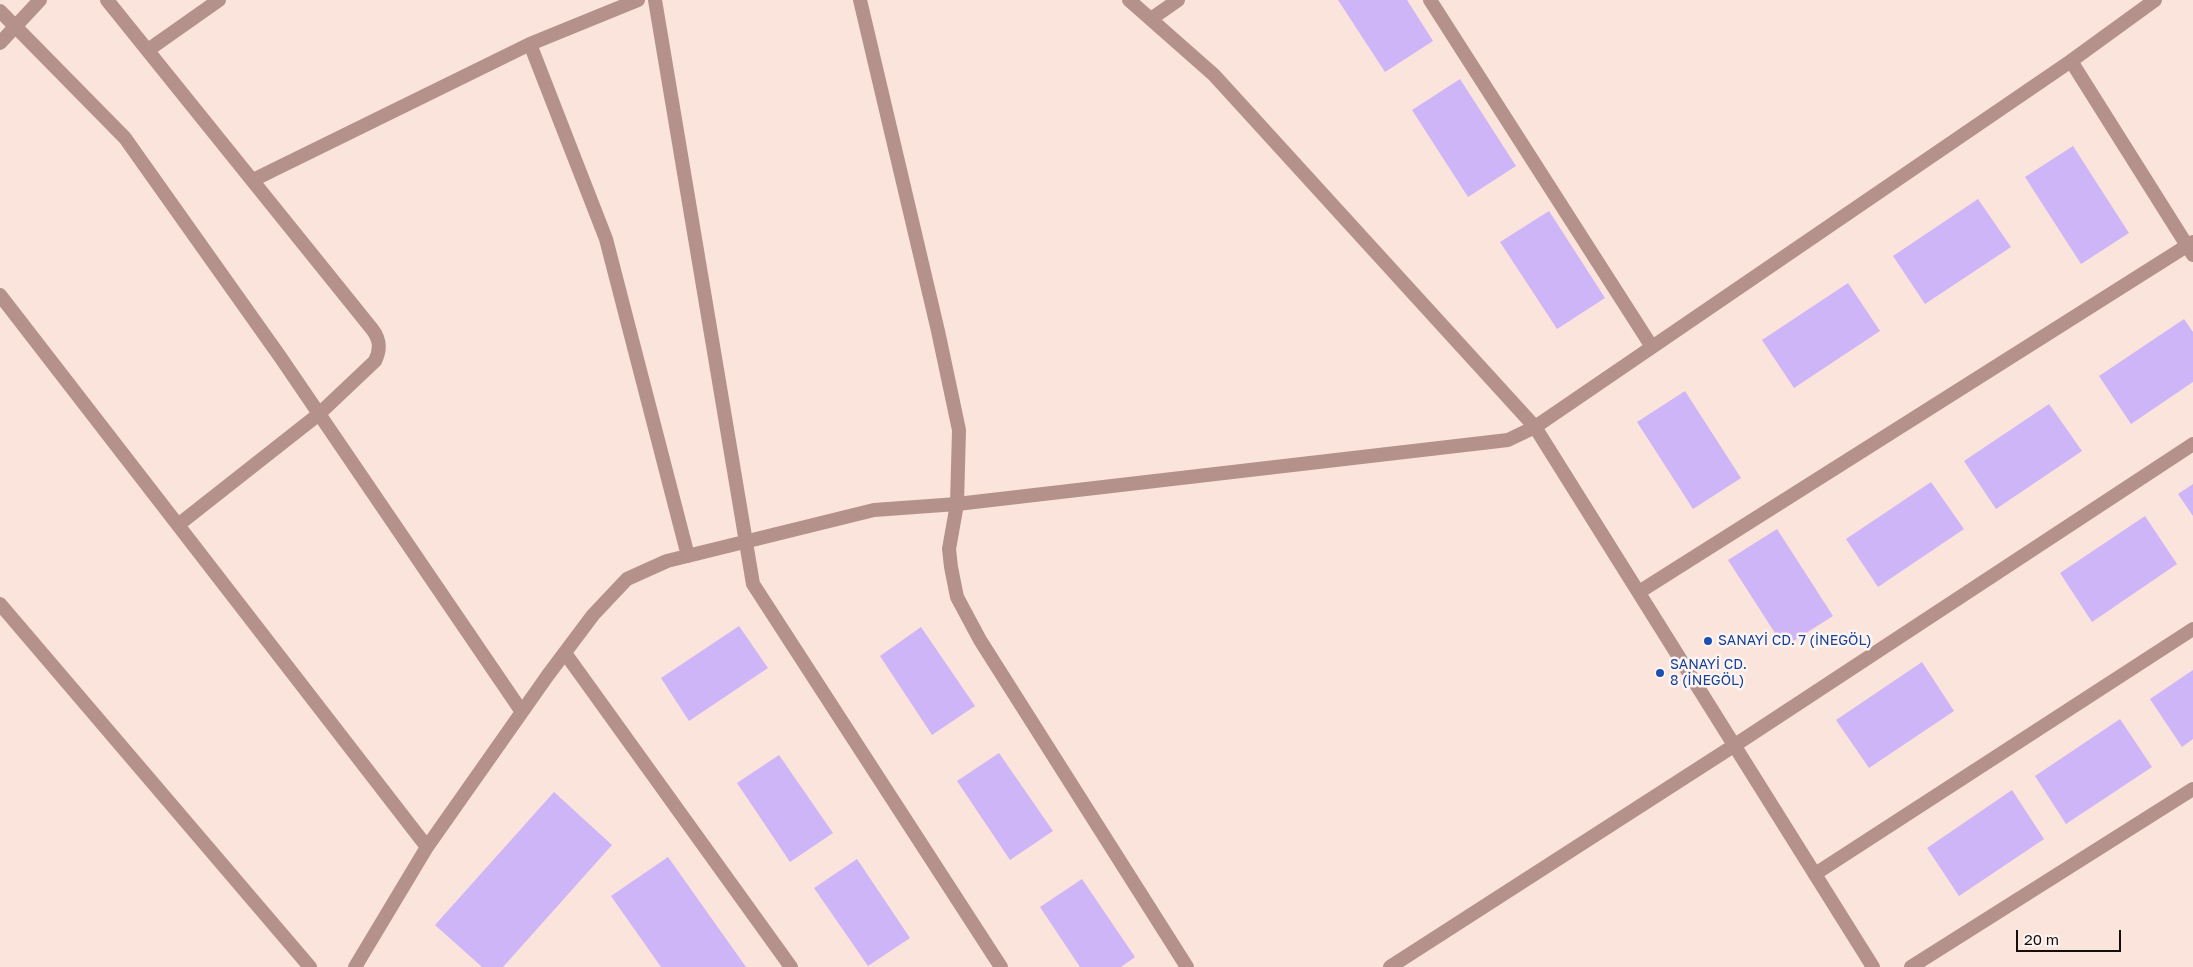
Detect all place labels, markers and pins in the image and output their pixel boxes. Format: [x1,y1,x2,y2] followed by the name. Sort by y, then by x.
[1718,633,1872,649] place label: SANAYİ CD. 7 (İNEGÖL)
[1702,635,1714,647] marker: SANAYİ CD. 7 (İNEGÖL)
[1670,657,1747,690] place label: SANAYİ CD. 8 (İNEGÖL)
[1654,667,1666,679] marker: SANAYİ CD. 8 (İNEGÖL)

